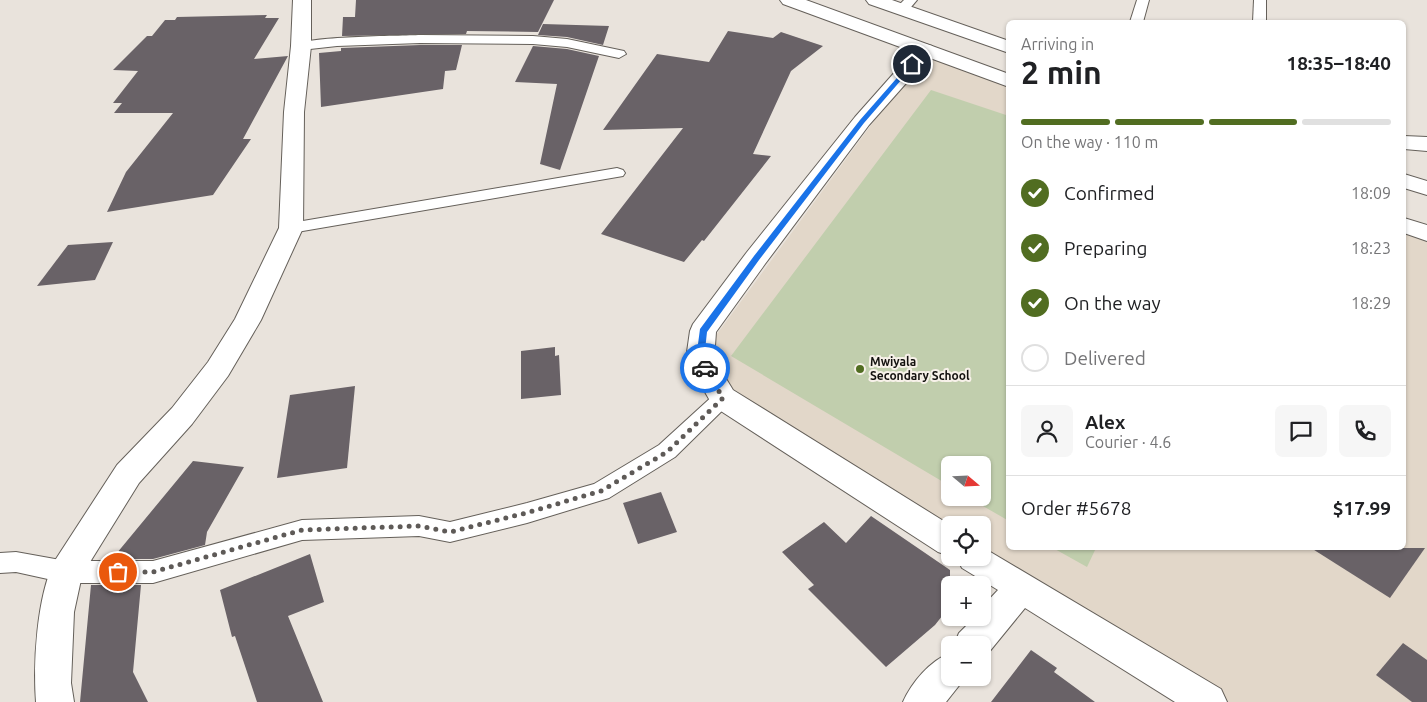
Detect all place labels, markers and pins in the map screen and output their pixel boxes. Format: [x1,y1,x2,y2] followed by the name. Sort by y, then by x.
[891,43,933,85] pin
[870,355,970,382] place label: Mwiyala Secondary School
[854,363,866,375] marker: Mwiyala Secondary School
[97,551,139,593] pin

